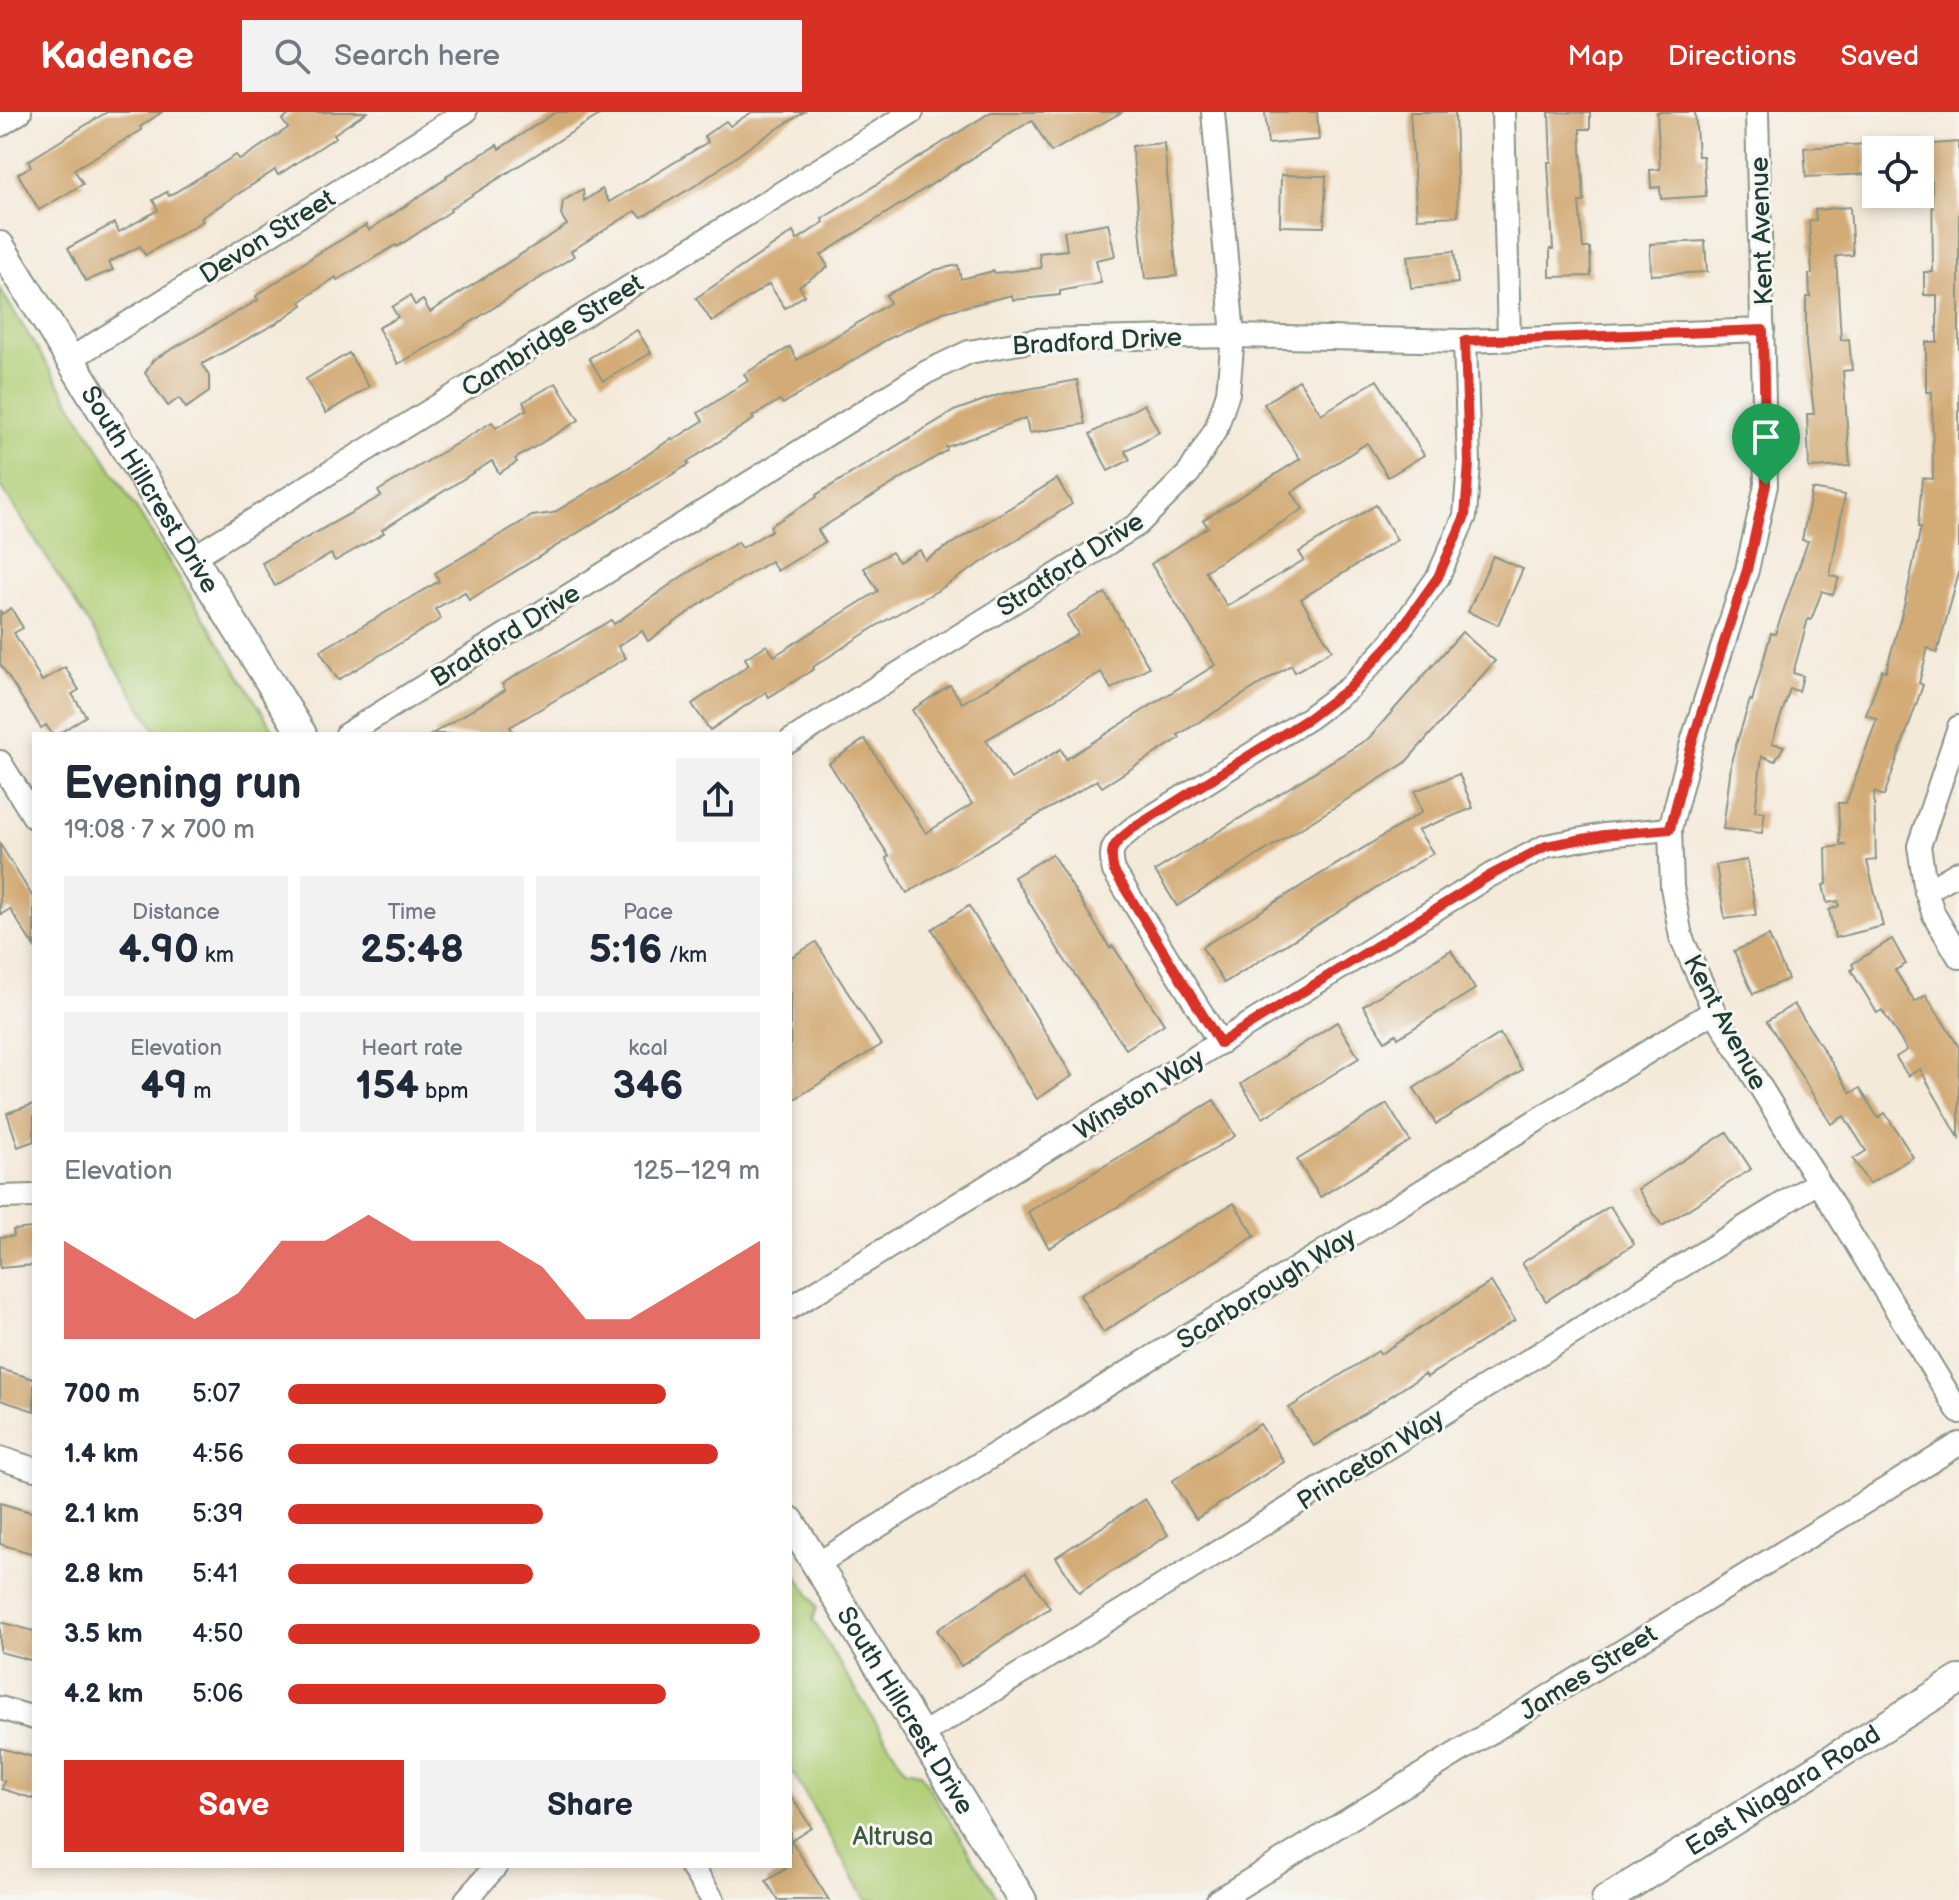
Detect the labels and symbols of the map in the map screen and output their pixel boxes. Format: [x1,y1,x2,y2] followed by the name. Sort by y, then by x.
[1744,156,1781,306] street label: Kent Avenue
[195,183,341,291] street label: Devon Street
[456,268,649,405] street label: Cambridge Street
[1011,323,1183,362] street label: Bradford Drive
[73,381,225,599] street label: South Hillcrest Drive
[1732,403,1800,485] pin
[992,506,1150,624] street label: Stratford Drive
[425,578,586,694] street label: Bradford Drive
[1676,950,1773,1096] street label: Kent Avenue
[1069,1043,1211,1147] street label: Winston Way
[1172,1222,1362,1357] street label: Scarborough Way
[1292,1403,1450,1518] street label: Princeton Way
[829,1602,980,1821] street label: South Hillcrest Drive
[1515,1619,1663,1728] street label: James Street
[1680,1719,1886,1864] street label: East Niagara Road
[852,1822,934,1853] park label: Altrusa

